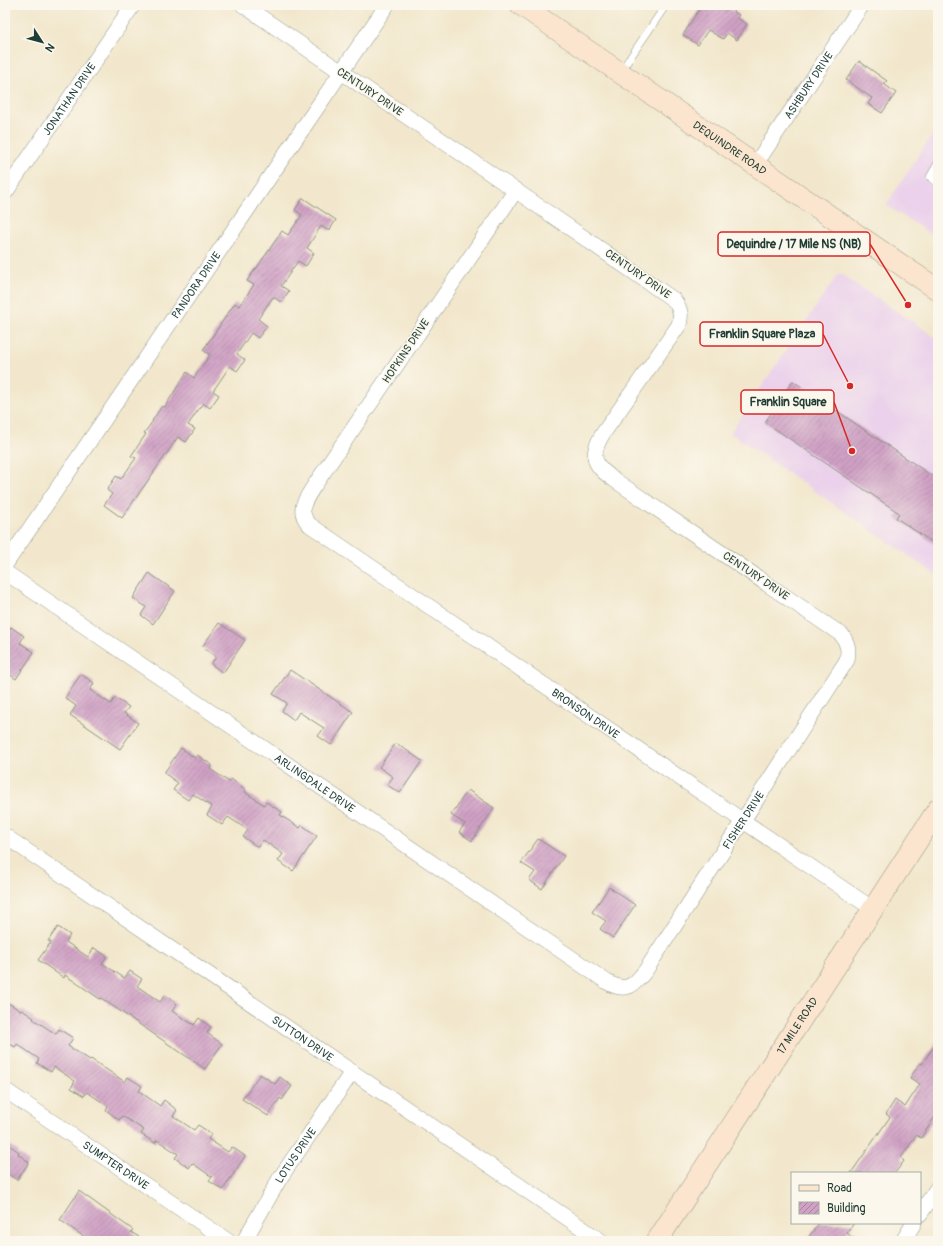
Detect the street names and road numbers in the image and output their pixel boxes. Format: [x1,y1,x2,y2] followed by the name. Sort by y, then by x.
[781,49,836,121] street label: ASHBURY DRIVE
[40,60,99,137] street label: JONATHAN DRIVE
[334,65,406,119] street label: CENTURY DRIVE
[691,118,769,177] street label: DEQUINDRE ROAD
[603,246,674,302] street label: CENTURY DRIVE
[169,249,224,321] street label: PANDORA DRIVE
[380,316,432,386] street label: HOPKINS DRIVE
[720,549,792,603] street label: CENTURY DRIVE
[549,686,622,741] street label: BRONSON DRIVE
[272,751,358,815] street label: ARLINGDALE DRIVE
[720,788,767,851] street label: FISHER DRIVE
[774,995,820,1056] street label: 17 MILE ROAD
[270,1013,336,1064] street label: SUTTON DRIVE
[272,1125,319,1185] street label: LOTUS DRIVE
[80,1138,152,1192] street label: SUMPTER DRIVE

